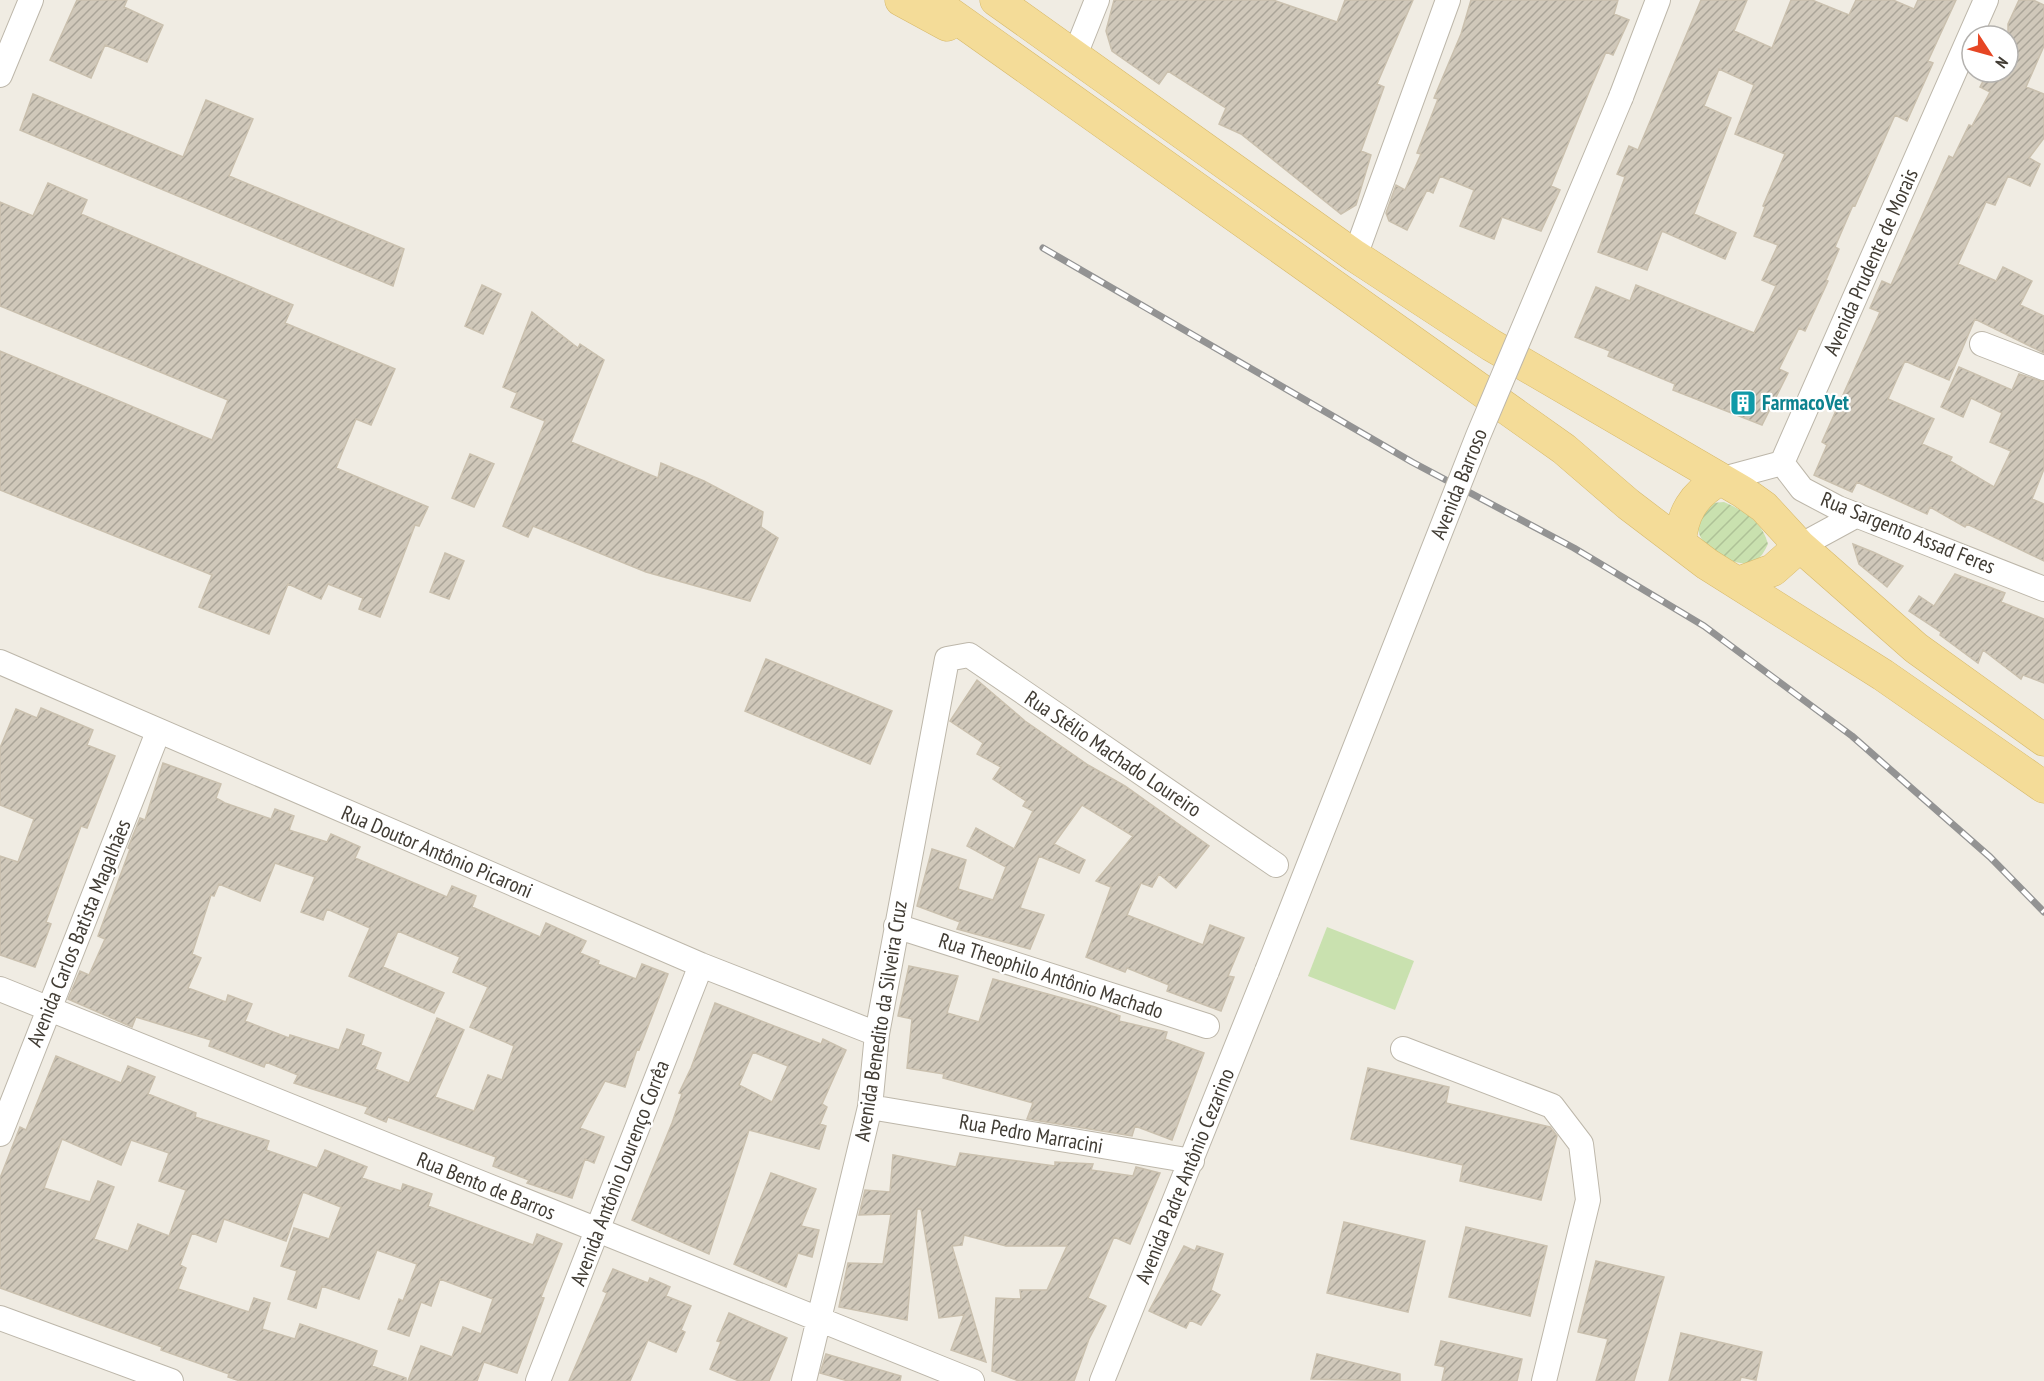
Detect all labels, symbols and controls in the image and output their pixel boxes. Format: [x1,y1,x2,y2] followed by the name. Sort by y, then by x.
[1960,24,2020,84] north arrow
[1992,53,2013,72] text: N
[1817,164,1924,359] street label: Avenida Prudente de Morais
[1728,388,1758,418] building icon: FarmacoVet
[1762,389,1849,416] place label: FarmacoVet
[1424,425,1493,543] street label: Avenida Barroso
[1817,485,1999,580] street label: Rua Sargento Assad Feres
[1020,684,1207,823] street label: Rua Stélio Machado Loureiro
[337,799,537,904] street label: Rua Doutor Antônio Picaroni
[21,815,137,1050] street label: Avenida Carlos Batista Magalhães
[848,899,913,1143] street label: Avenida Benedito da Silveira Cruz
[935,926,1167,1025] street label: Rua Theophilo Antônio Machado
[564,1056,675,1289] street label: Avenida Antônio Lourenço Corrêa
[1129,1064,1240,1287] street label: Avenida Padre Antônio Cezarino
[957,1108,1105,1159] street label: Rua Pedro Marracini
[413,1145,559,1226] street label: Rua Bento de Barros

